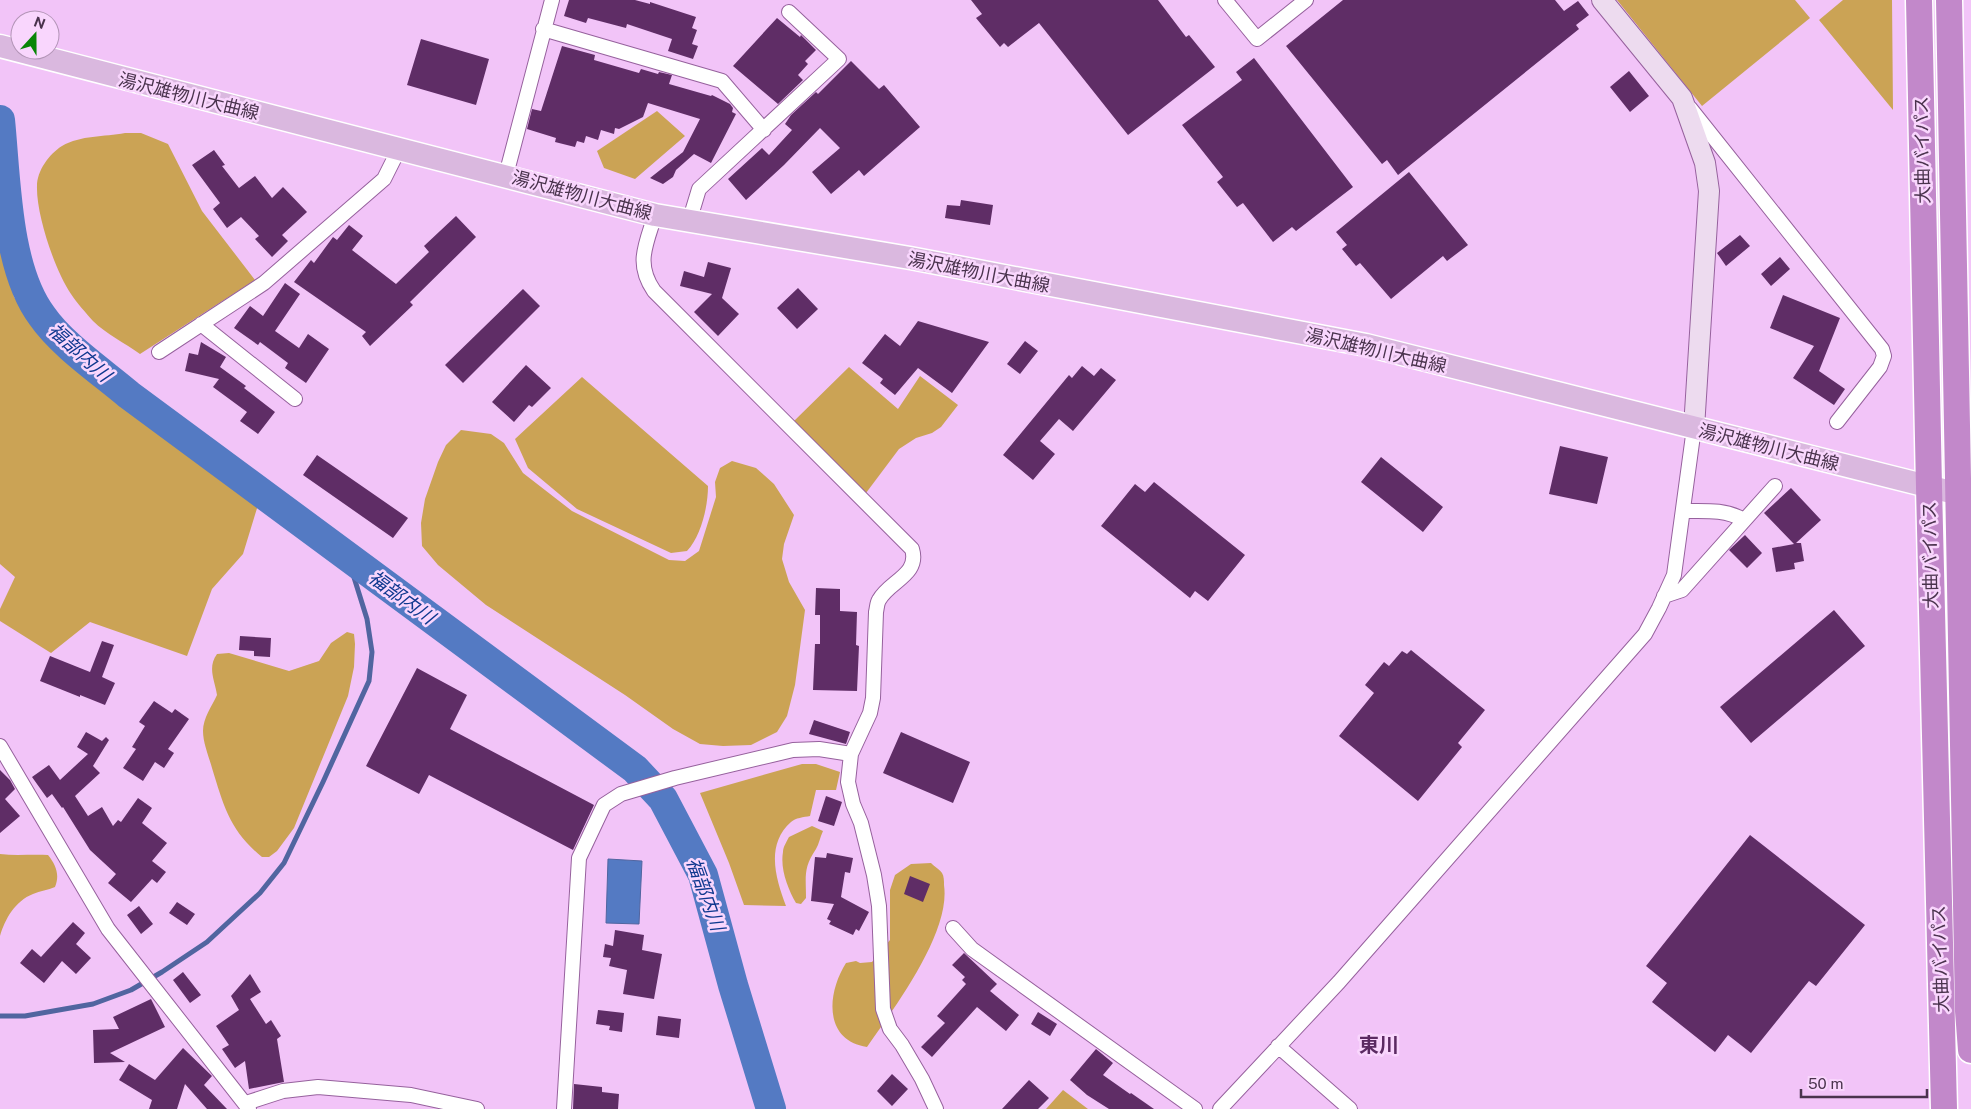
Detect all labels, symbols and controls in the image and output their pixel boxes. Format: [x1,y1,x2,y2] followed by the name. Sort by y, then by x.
[10,10,60,60] north arrow
[32,13,48,32] text: N
[117,68,261,124] street label: 湯沢雄物川大曲線
[1911,96,1933,204] street label: 大曲バイパス
[510,166,654,224] street label: 湯沢雄物川大曲線
[906,248,1052,296] street label: 湯沢雄物川大曲線
[44,318,117,387] water label: 福部内川
[1303,324,1449,376] street label: 湯沢雄物川大曲線
[1697,419,1841,475] street label: 湯沢雄物川大曲線
[1919,501,1941,609] street label: 大曲バイパス
[365,566,441,629] water label: 福部内川
[683,855,730,935] water label: 福部内川
[1928,905,1952,1013] street label: 大曲バイパス
[1359,1033,1399,1057] district label: 東川
[1801,1066,1927,1098] scale bar
[1808,1075,1843,1092] text: 50 m

